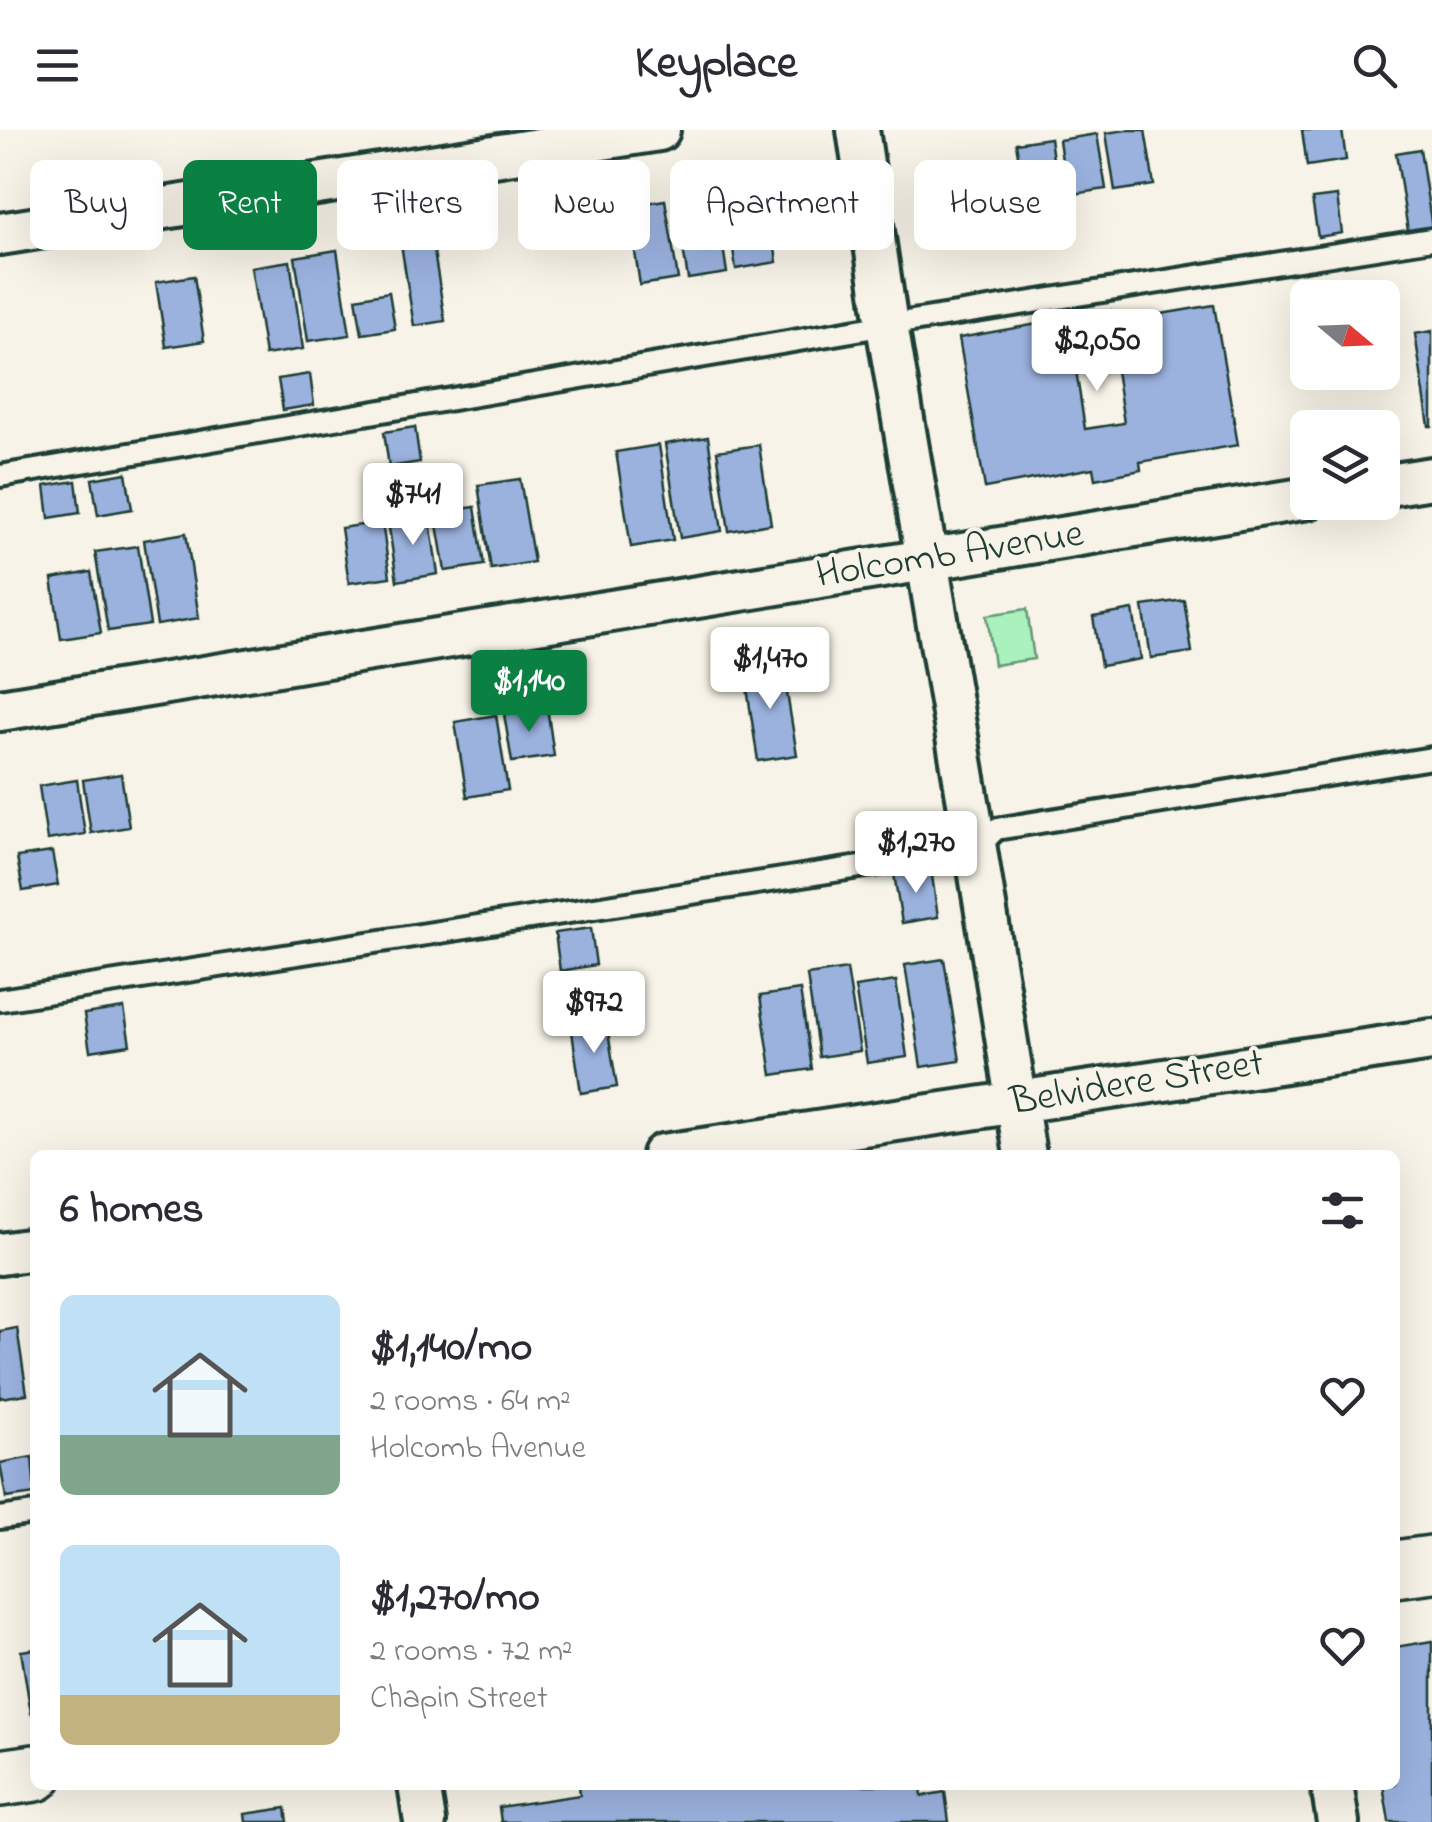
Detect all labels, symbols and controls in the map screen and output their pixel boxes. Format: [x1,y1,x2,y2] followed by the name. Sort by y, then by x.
[635,32,797,98] text: Keyplace
[30,38,85,93] icon: menu
[1347,38,1402,93] icon: search
[30,160,163,250] chip: Buy
[183,160,317,250] chip: Rent
[337,160,498,250] chip: Filters
[518,160,650,250] chip: New
[670,160,894,250] chip: Apartment
[914,160,1076,250] chip: House
[1290,280,1400,390] north arrow
[1290,280,1400,520] map controls
[1016,309,1178,394] pin: $2,050
[1054,318,1140,365] text: $2,050
[1290,410,1400,520] button: layers
[354,463,472,548] pin: $741
[385,472,441,519] text: $741
[812,506,1088,606] street label: Holcomb Avenue
[689,627,851,712] pin: $1,470
[732,636,808,683] text: $1,470
[448,650,610,735] pin: $1,140
[493,659,565,706] text: $1,140
[835,811,997,896] pin: $1,270
[877,820,955,867] text: $1,270
[535,971,653,1056] pin: $972
[565,980,623,1027] text: $972
[1005,1035,1268,1133] street label: Belvidere Street
[60,1180,204,1241] text: 6 homes
[1315,1183,1370,1238] icon: filters
[370,1318,532,1379] text: $1,140/mo
[140,1335,260,1455] icon: home
[1315,1368,1370,1423] icon: heart
[370,1379,571,1426] text: 2 rooms · 64 m²
[370,1426,586,1473] text: Holcomb Avenue
[370,1568,540,1629] text: $1,270/mo
[140,1585,260,1705] icon: home
[1315,1618,1370,1673] icon: heart
[370,1629,572,1676] text: 2 rooms · 72 m²
[370,1676,548,1723] text: Chapin Street

